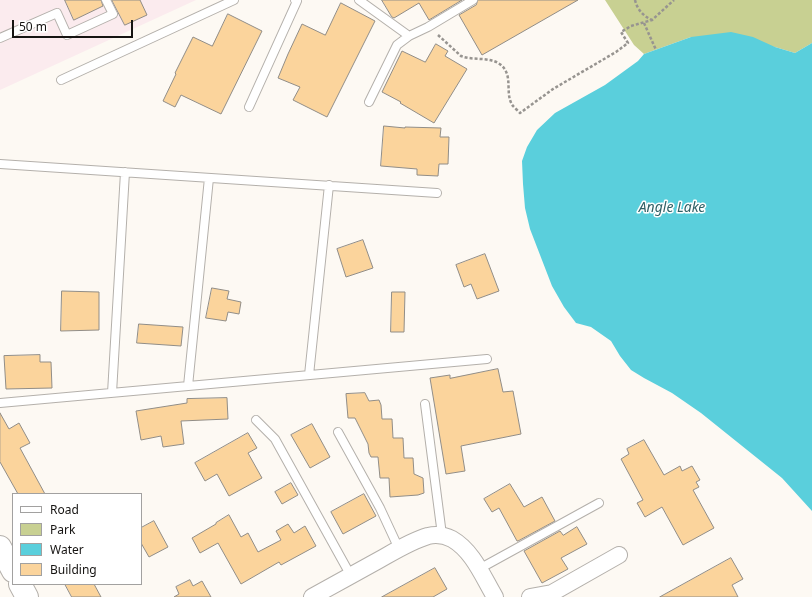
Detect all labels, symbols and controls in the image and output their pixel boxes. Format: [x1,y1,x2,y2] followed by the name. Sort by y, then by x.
[14,12,135,38] scale bar
[19,18,47,35] text: 50 m
[639,200,705,216] water label: Angle Lake
[12,493,142,585] legend
[50,501,79,518] text: Road
[50,521,75,538] text: Park
[50,541,84,558] text: Water
[50,561,97,578] text: Building

